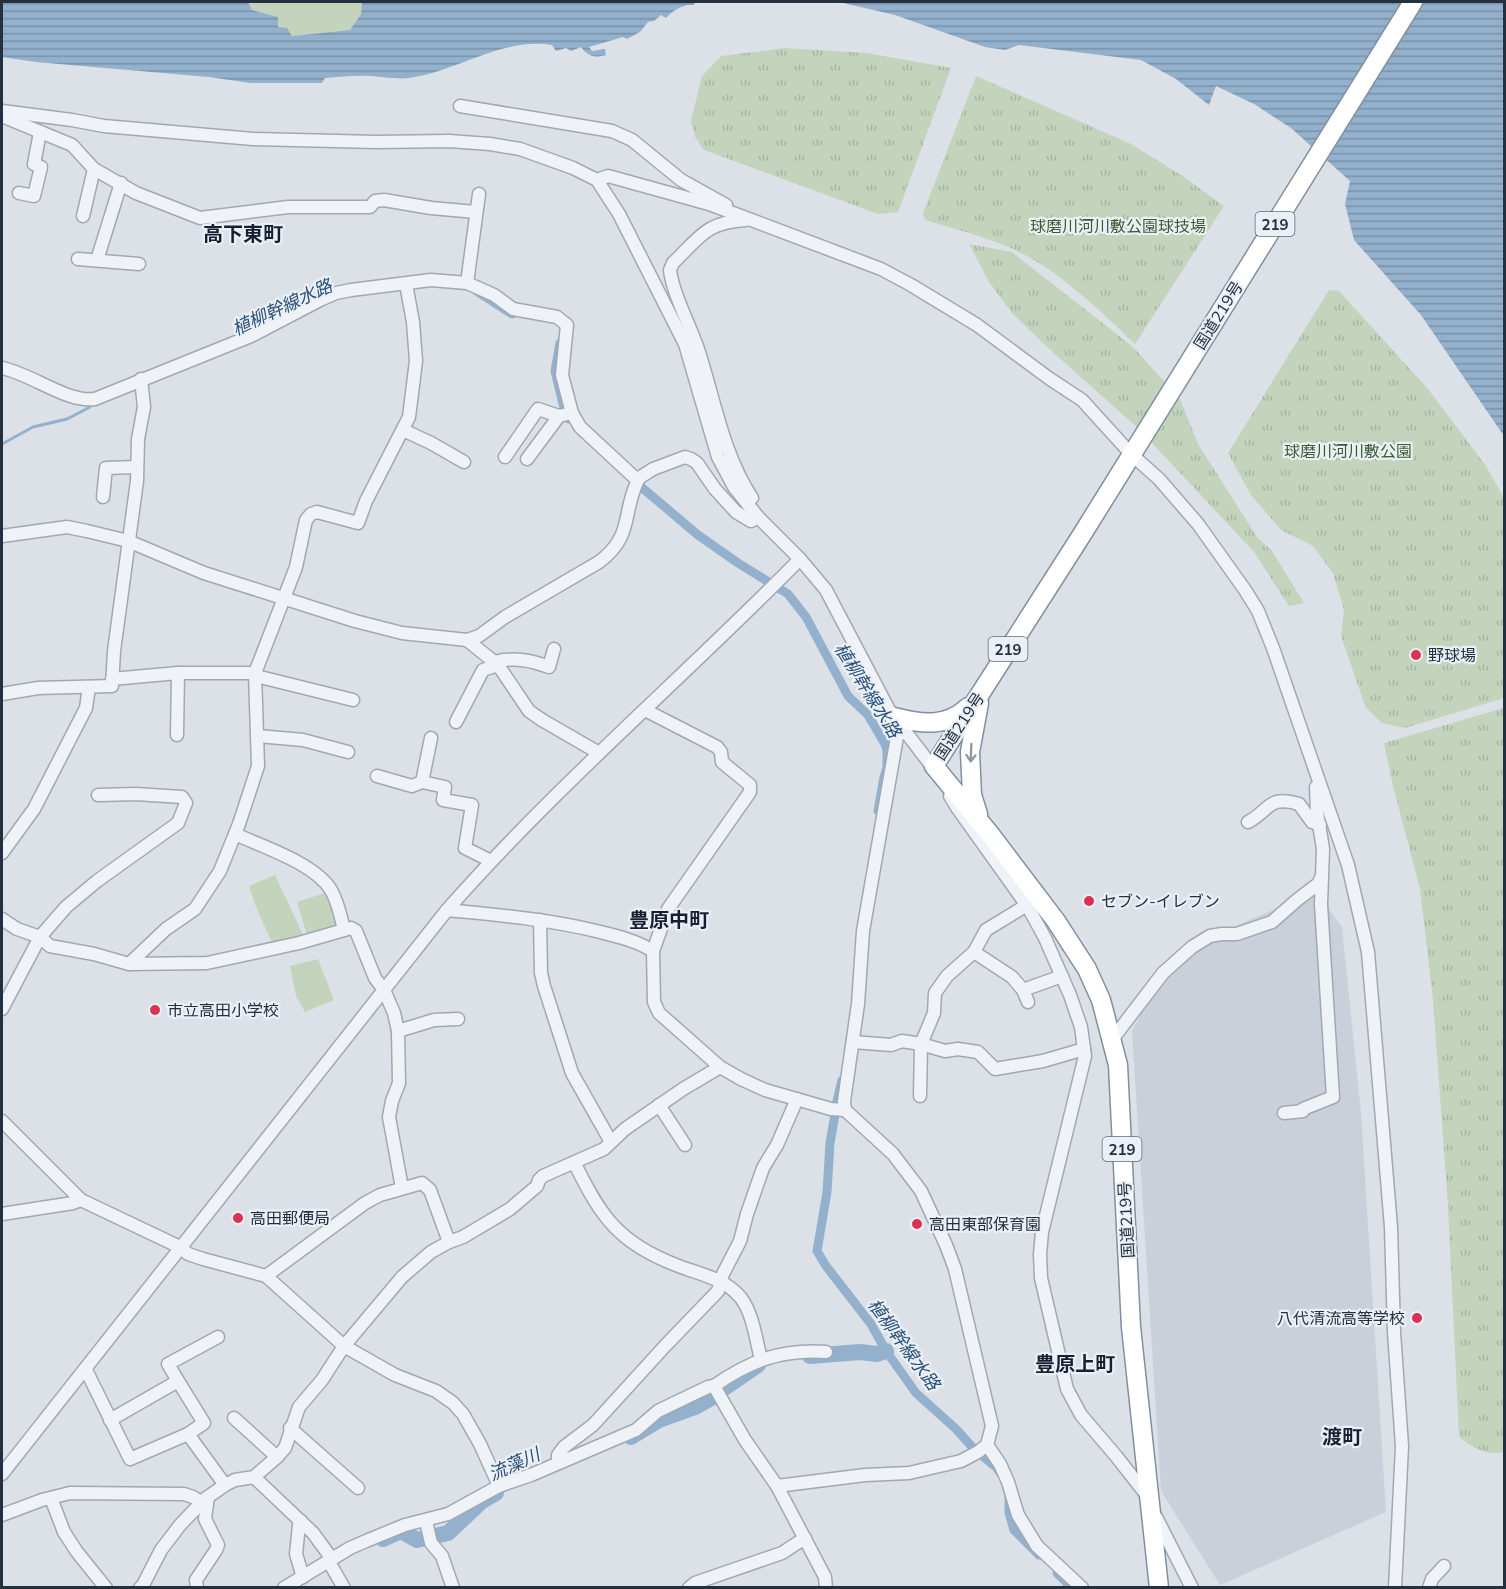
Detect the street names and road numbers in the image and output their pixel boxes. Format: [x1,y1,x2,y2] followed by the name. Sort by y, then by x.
[1256,212,1294,236] road number: 219
[1189,277,1247,353] street label: 国道219号
[988,637,1028,661] road number: 219
[930,688,988,764] street label: 国道219号
[1102,1137,1142,1161] road number: 219
[1114,1181,1138,1259] street label: 国道219号

